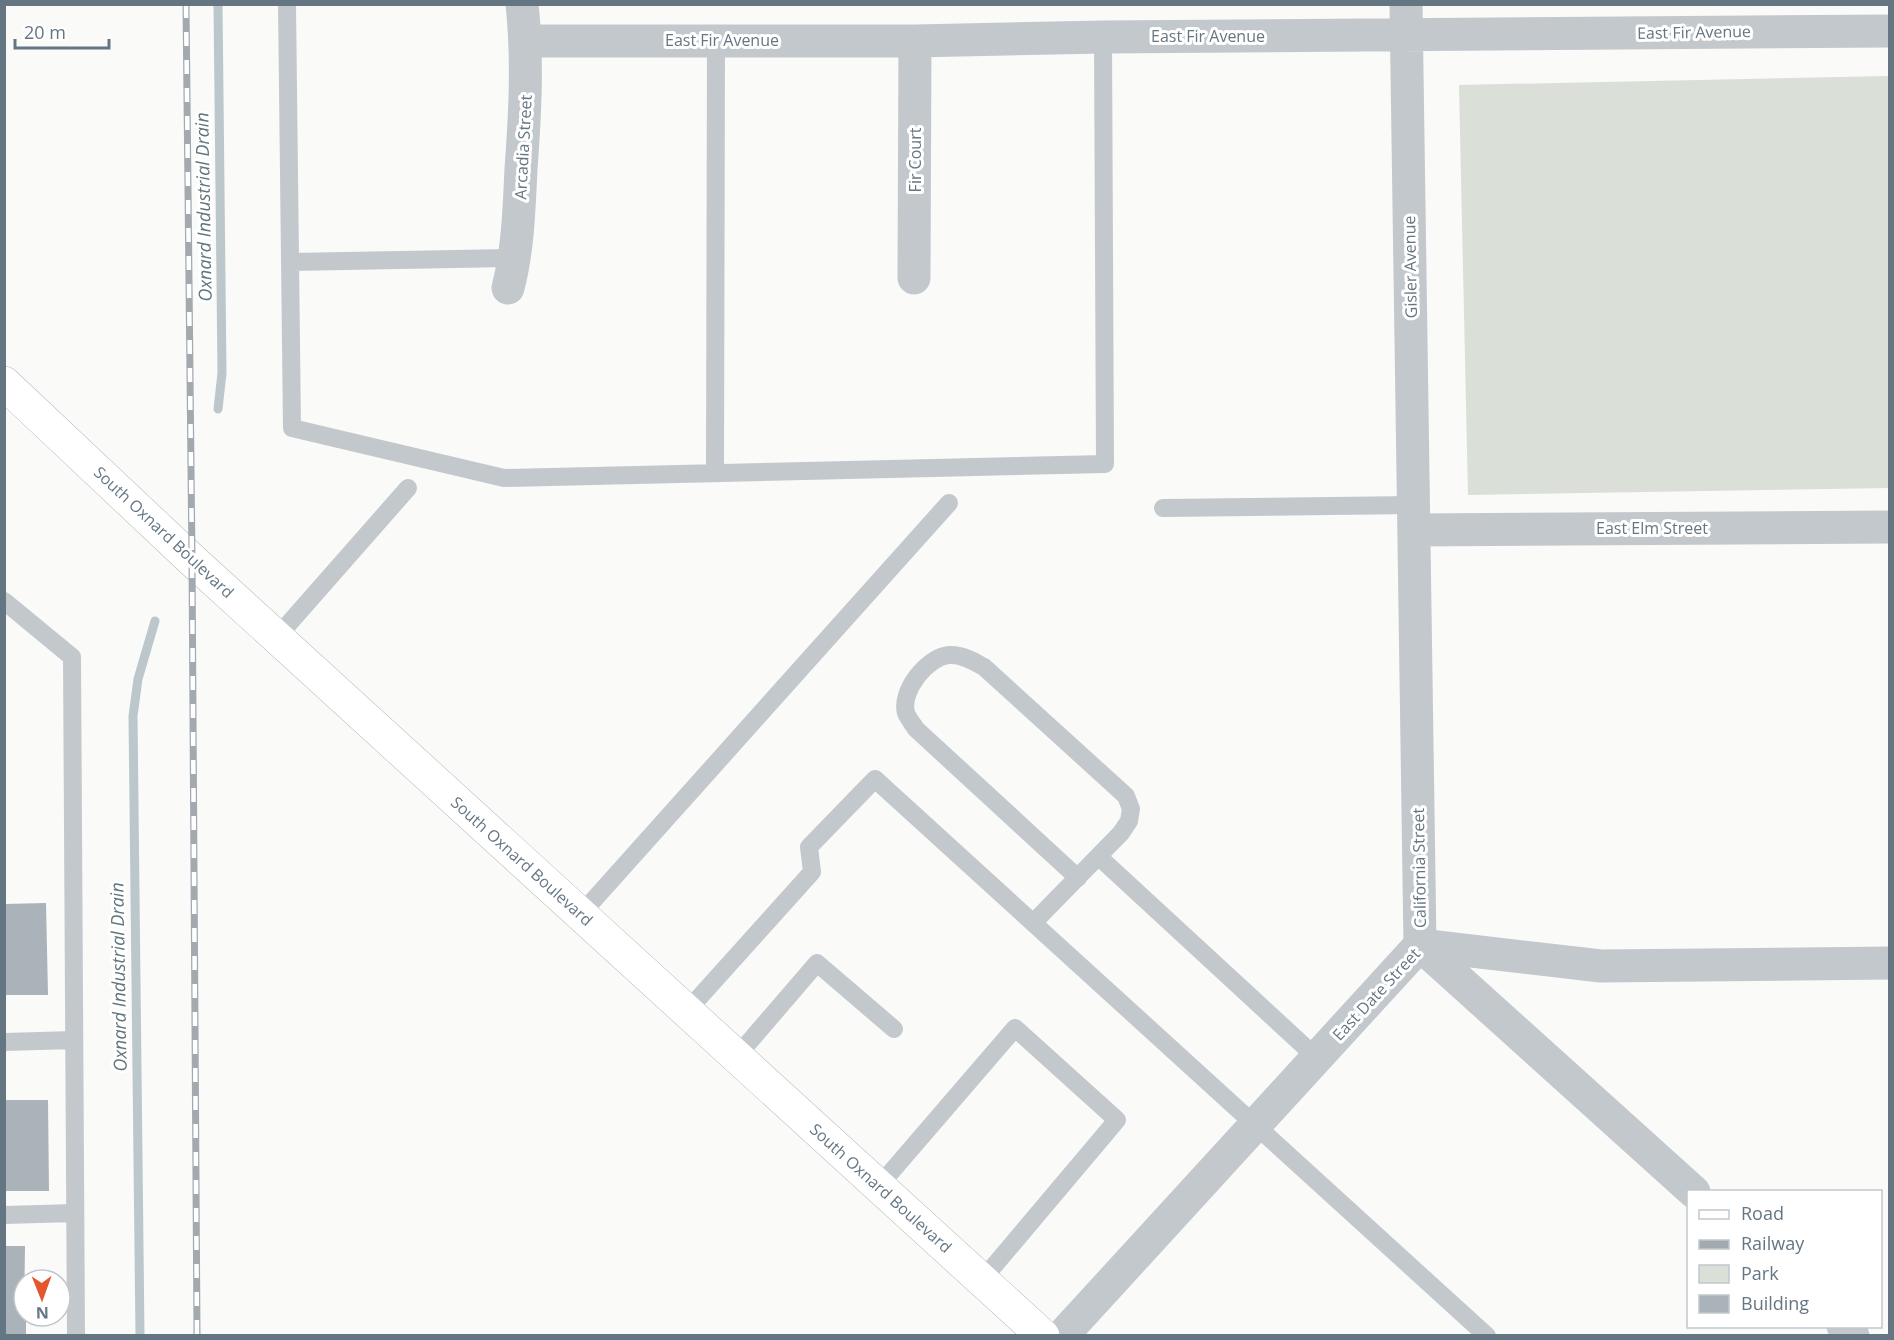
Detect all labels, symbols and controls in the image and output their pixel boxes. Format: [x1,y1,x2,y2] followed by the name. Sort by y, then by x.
[15,12,110,50] scale bar
[24,20,66,44] text: 20 m
[1637,20,1751,44] street label: East Fir Avenue
[1151,25,1265,47] street label: East Fir Avenue
[665,29,779,51] street label: East Fir Avenue
[509,94,537,200] street label: Arcadia Street
[189,112,217,302] water label: Oxnard Industrial Drain
[904,127,926,192] street label: Fir Court
[1398,215,1422,319] street label: Gisler Avenue
[89,461,239,603] street label: South Oxnard Boulevard
[1596,517,1708,539] street label: East Elm Street
[446,791,598,931] street label: South Oxnard Boulevard
[1407,807,1431,928] street label: California Street
[104,882,132,1072] water label: Oxnard Industrial Drain
[1327,943,1425,1045] street label: East Date Street
[805,1118,957,1258] street label: South Oxnard Boulevard
[1687,1190,1882,1328] legend
[1741,1201,1784,1225] text: Road
[1741,1231,1805,1255] text: Railway
[1741,1261,1779,1285] text: Park
[12,1268,72,1328] north arrow
[1741,1291,1809,1315] text: Building
[36,1302,49,1324] text: N

